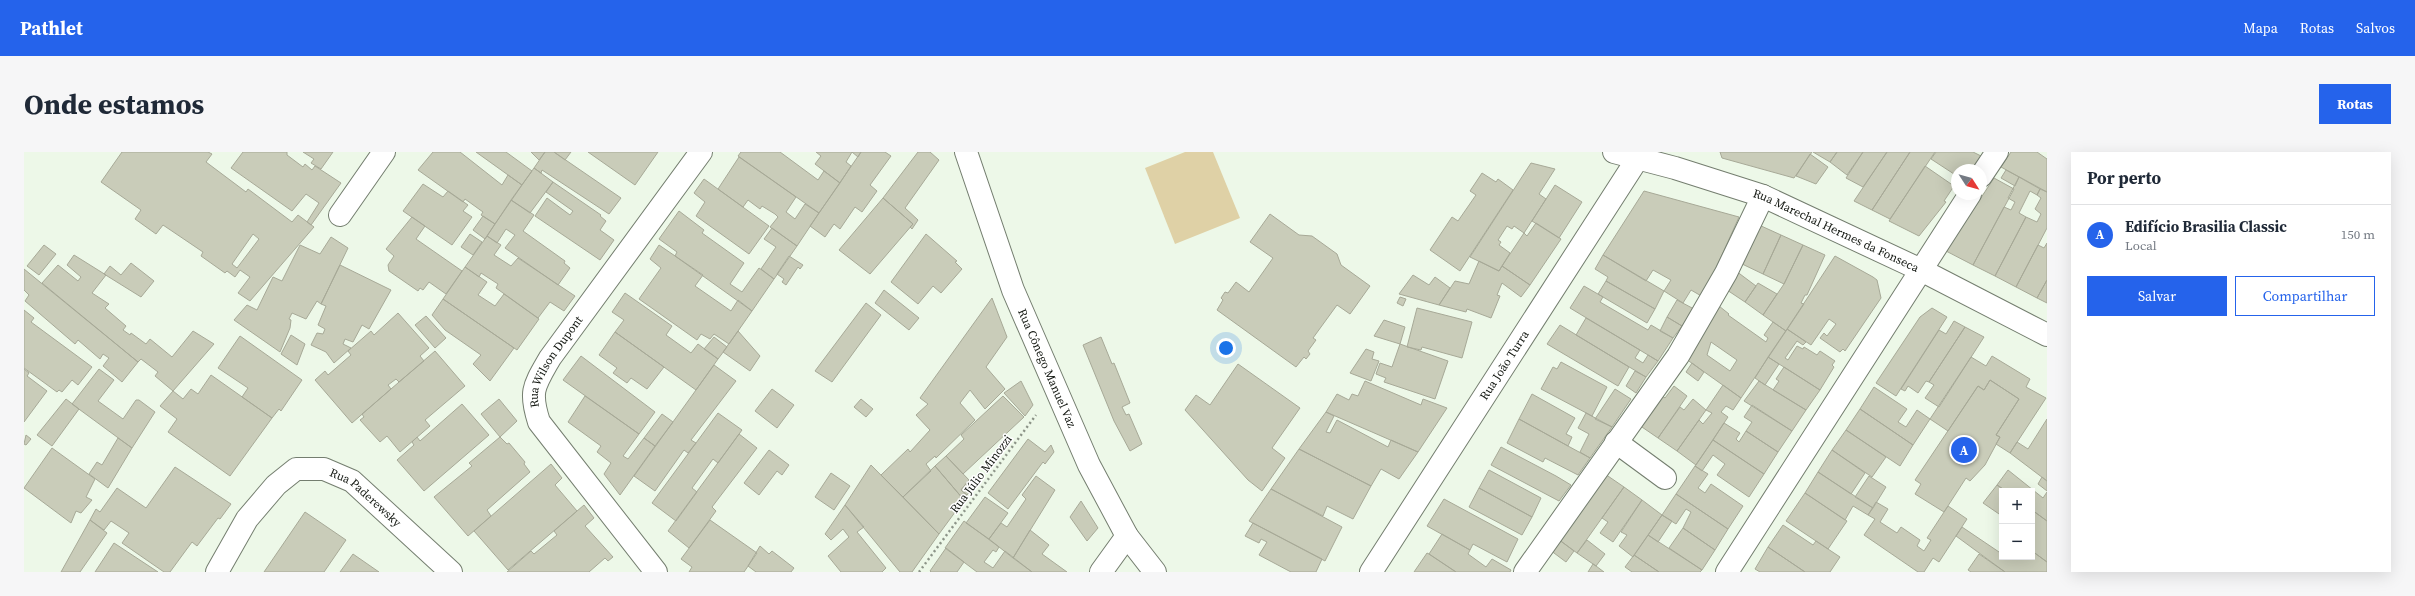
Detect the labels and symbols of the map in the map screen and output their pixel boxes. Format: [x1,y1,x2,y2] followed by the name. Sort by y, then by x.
[1951,164,1987,200] north arrow
[1751,185,1922,276] street label: Rua Marechal Hermes da Fonseca
[1014,306,1080,431] street label: Rua Cônego Manuel Vaz
[526,313,586,409] street label: Rua Wilson Dupont
[1476,327,1533,403] street label: Rua João Turra
[1216,338,1236,358] your location
[946,431,1016,516] street label: Rua Júlio Minozzi
[1951,435,1977,465] pin: A
[327,464,405,531] street label: Rua Paderewsky

